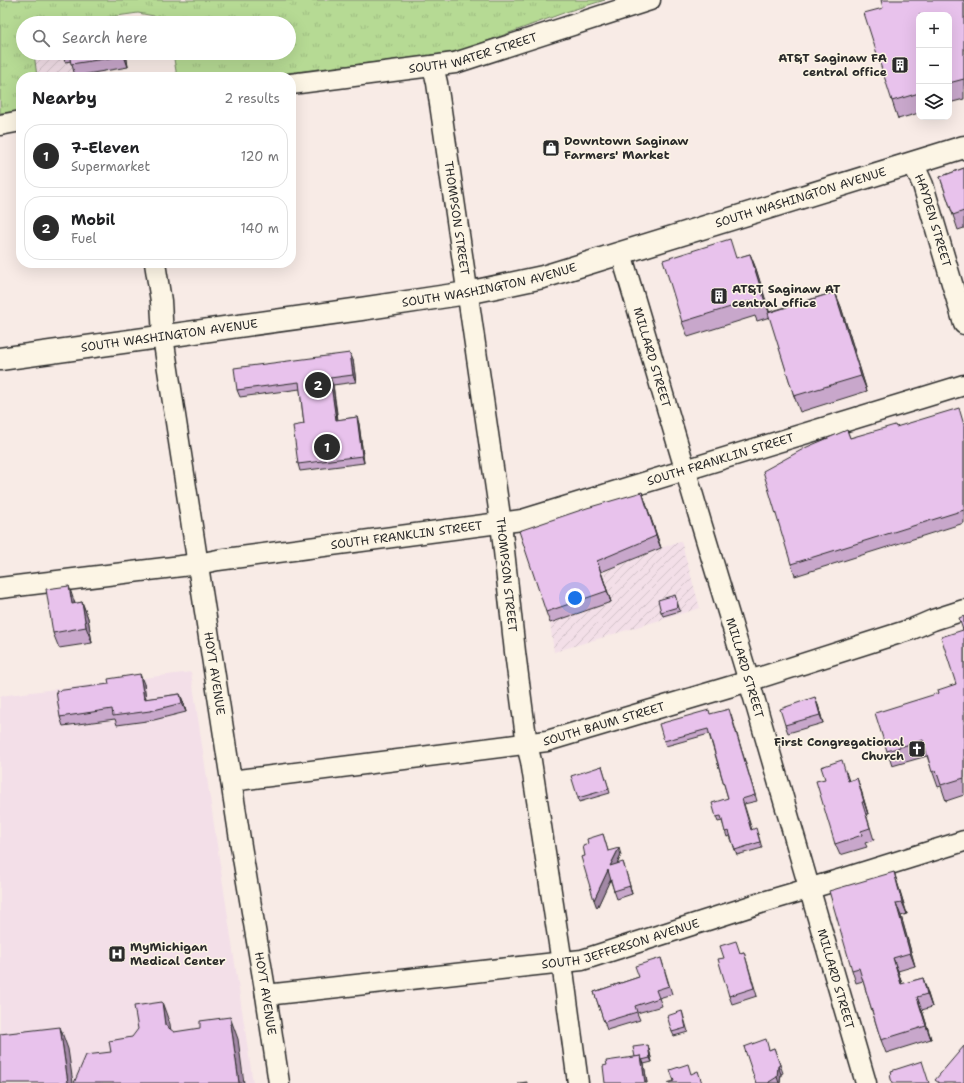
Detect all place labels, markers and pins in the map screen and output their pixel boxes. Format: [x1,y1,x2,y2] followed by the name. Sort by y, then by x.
[778,50,887,80] place label: AT&T Saginaw FA central office
[890,55,910,75] building icon: AT&T Saginaw FA central office
[564,133,689,163] place label: Downtown Saginaw Farmers' Market
[541,138,561,158] shop icon: Downtown Saginaw Farmers' Market
[732,281,841,311] place label: AT&T Saginaw AT central office
[709,286,729,306] building icon: AT&T Saginaw AT central office
[305,370,331,400] pin: 2
[314,432,340,462] pin: 1
[774,734,904,764] place label: First Congregational Church
[907,739,927,759] church icon: First Congregational Church
[130,939,226,969] place label: MyMichigan Medical Center
[107,944,127,964] hospital icon: MyMichigan Medical Center

